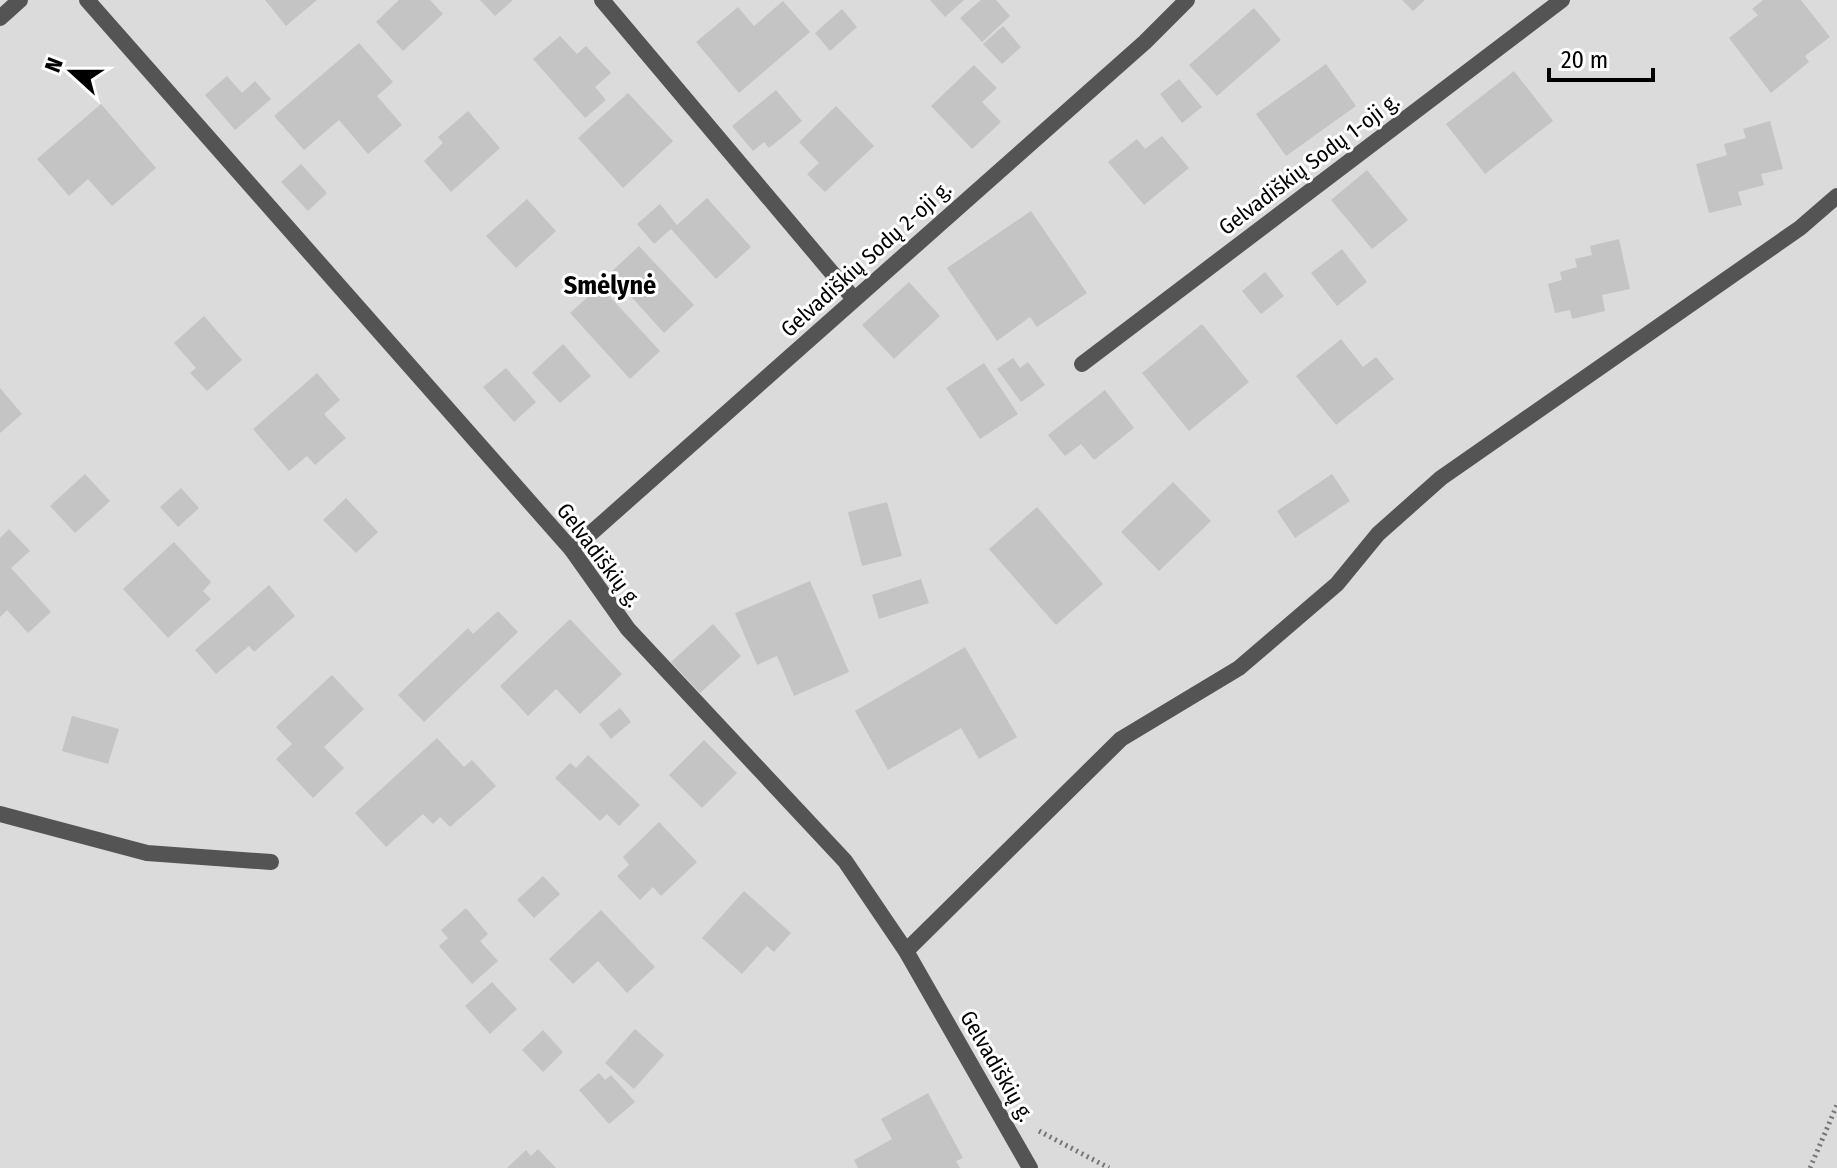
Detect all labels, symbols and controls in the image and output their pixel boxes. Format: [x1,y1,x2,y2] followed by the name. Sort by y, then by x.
[32,32,112,112] north arrow
[1549,32,1653,82] scale bar
[1561,46,1608,74] text: 20 m
[39,54,69,76] text: N
[1213,87,1405,241] street label: Gelvadiškių Sodų 1-oji g.
[775,175,957,343] street label: Gelvadiškių Sodų 2-oji g.
[564,270,656,301] district label: Smėlynė
[551,498,647,612] street label: Gelvadiškių g.
[954,1006,1040,1126] street label: Gelvadiškių g.

